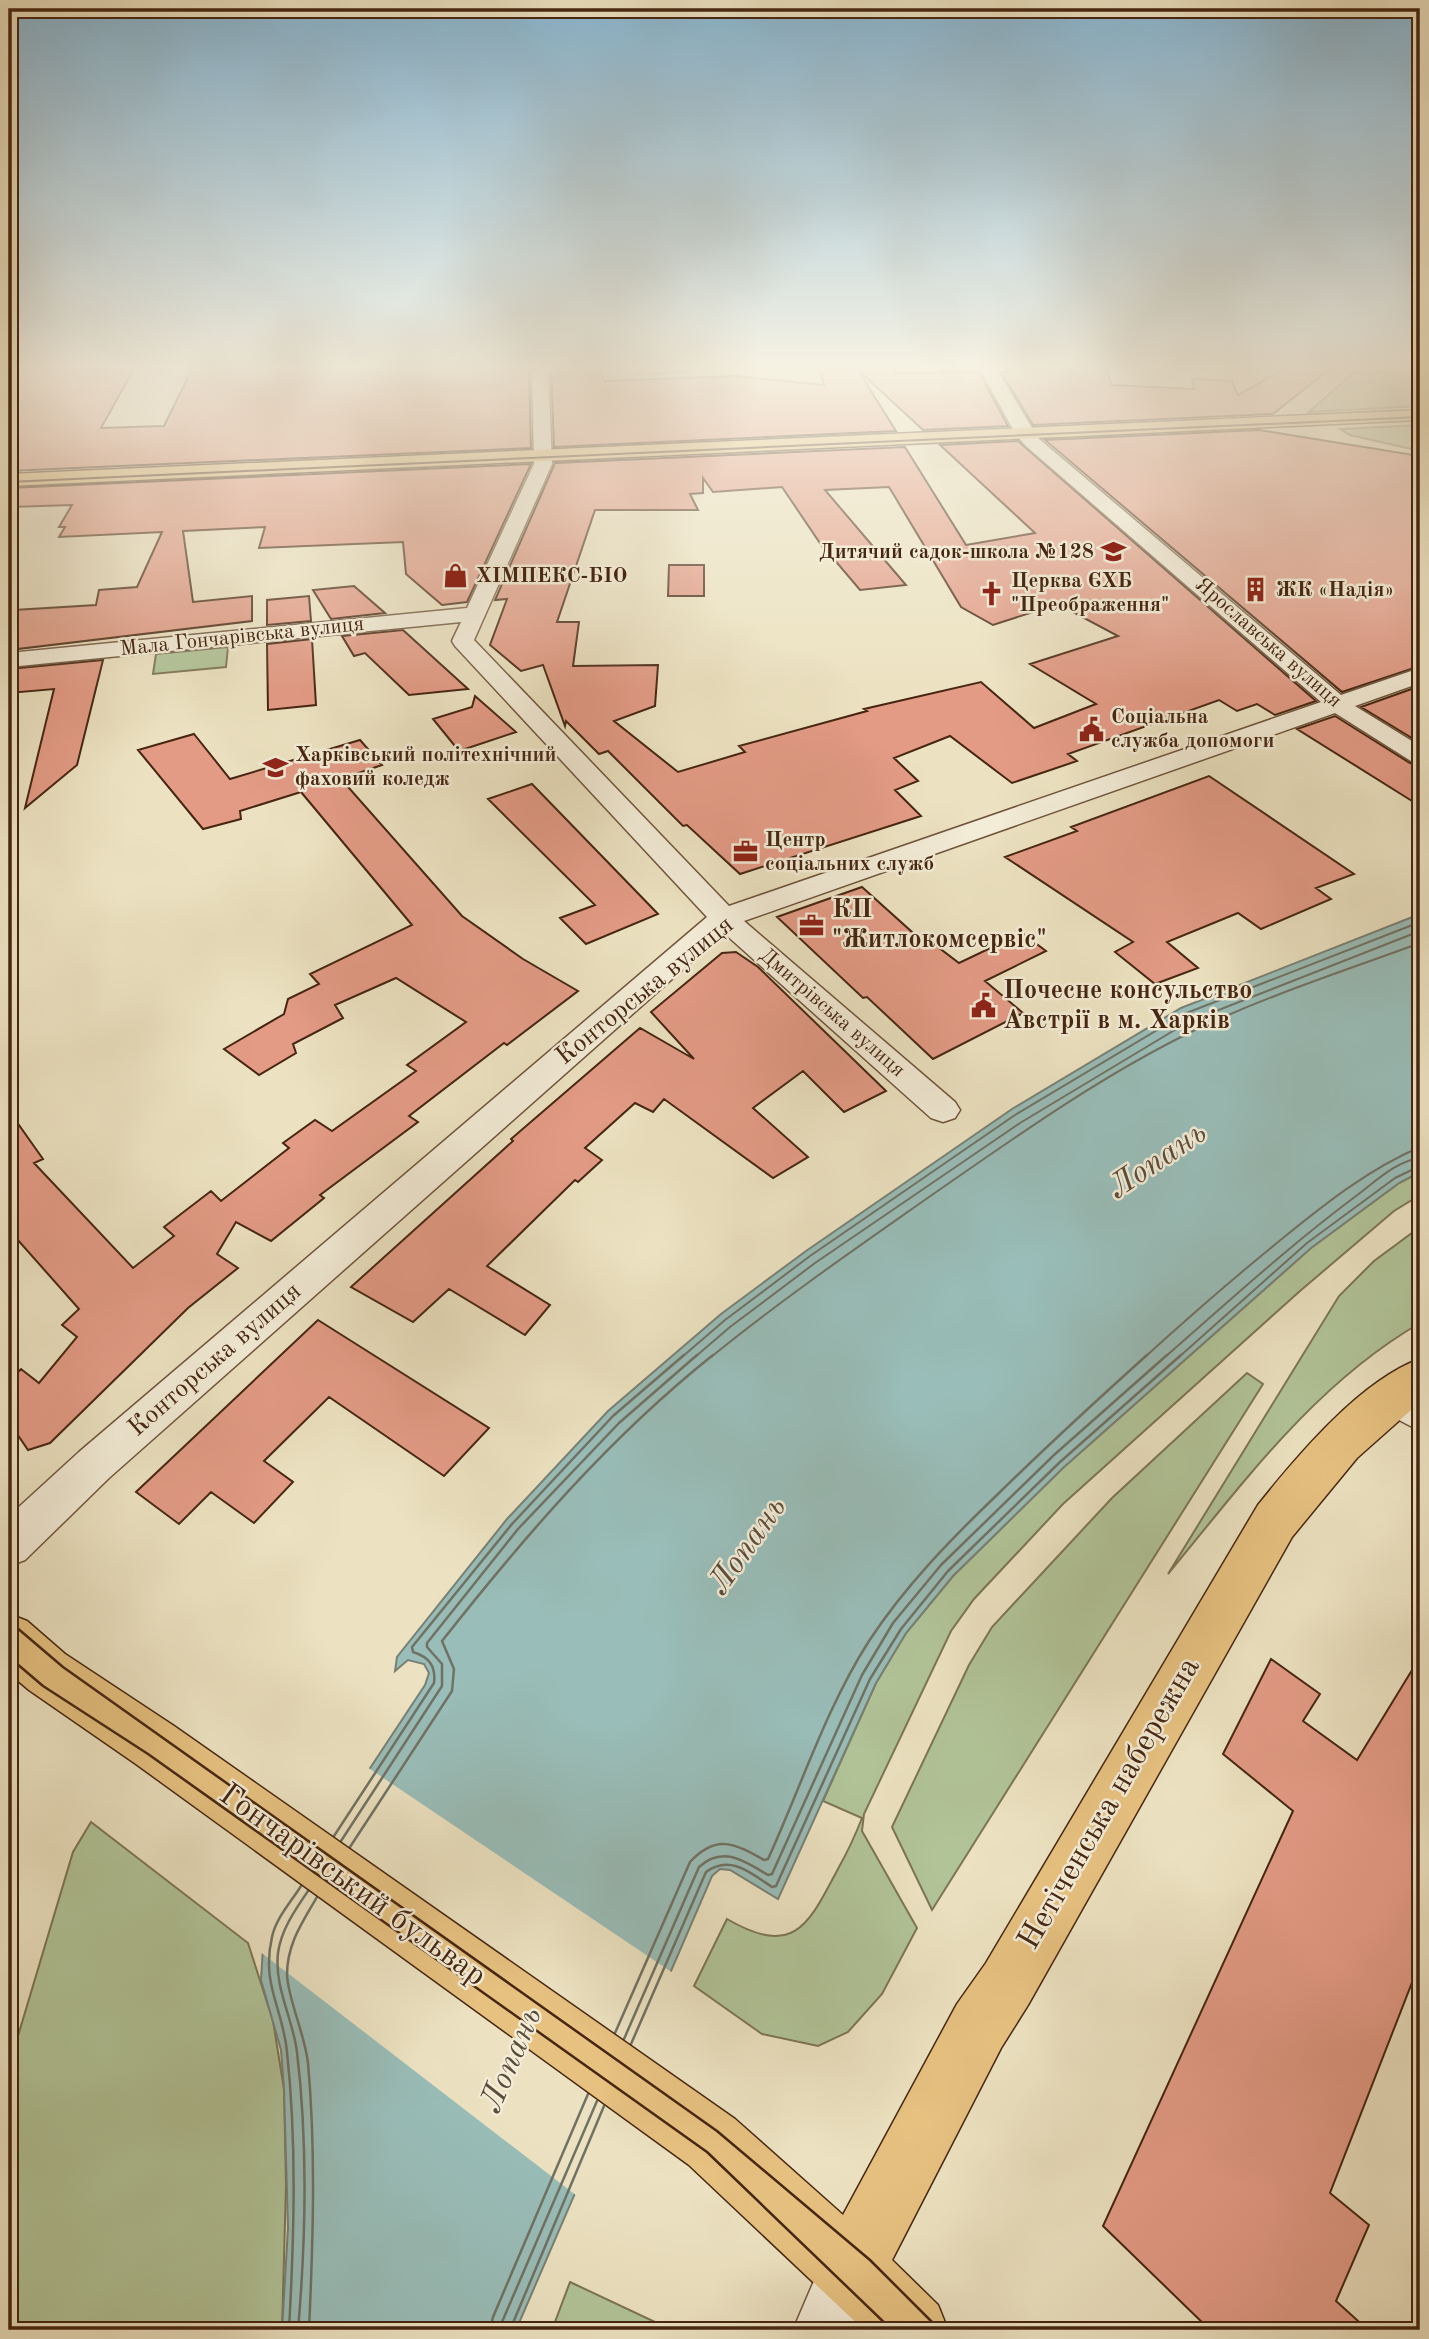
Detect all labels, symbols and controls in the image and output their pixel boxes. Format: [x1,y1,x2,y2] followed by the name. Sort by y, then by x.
[1100,538,1128,566] school or university icon: Дитячий садок-школа №128
[819,542,1094,563] place label: Дитячий садок-школа №128
[442,562,470,590] shop icon: ХІМПЕКС-БІО
[476,566,627,587] place label: ХІМПЕКС-БІО
[1011,571,1169,616] place label: Церква ЄХБ "Преображення"
[1191,574,1345,712] street label: Ярославська вулиця
[1242,576,1270,604] building icon: ЖК «Надія»
[977,579,1005,607] church icon: Церква ЄХБ "Преображення"
[1276,580,1394,601] place label: ЖК «Надія»
[119,614,365,660] street label: Мала Гончарівська вулиця
[1111,707,1274,752] place label: Соціальна служба допомоги
[1077,715,1105,743] public building icon: Соціальна служба допомоги
[295,745,557,790] place label: Харківський політехнічний фаховий коледж
[261,753,289,781] school or university icon: Харківський політехнічний фаховий коледж
[765,830,934,875] place label: Центр соціальних служб
[731,838,759,866] office icon: Центр соціальних служб
[832,897,1047,953] place label: КП "Житлокомсервіс"
[798,911,826,939] office icon: КП "Житлокомсервіс"
[551,912,739,1070] street label: Конторська вулиця
[756,945,909,1081] street label: Дмитрівська вулиця
[1003,978,1252,1034] place label: Почесне консульство Австрії в м. Харків
[969,992,997,1020] public building icon: Почесне консульство Австрії в м. Харків
[1103,1116,1213,1206] water label: Лопань
[124,1278,306,1442] street label: Конторська вулиця
[703,1491,793,1601] water label: Лопань
[1013,1652,1207,1956] street label: Нетіченська набережна
[213,1779,491,1993] street label: Гончарівський бульвар
[475,2002,549,2118] water label: Лопань

